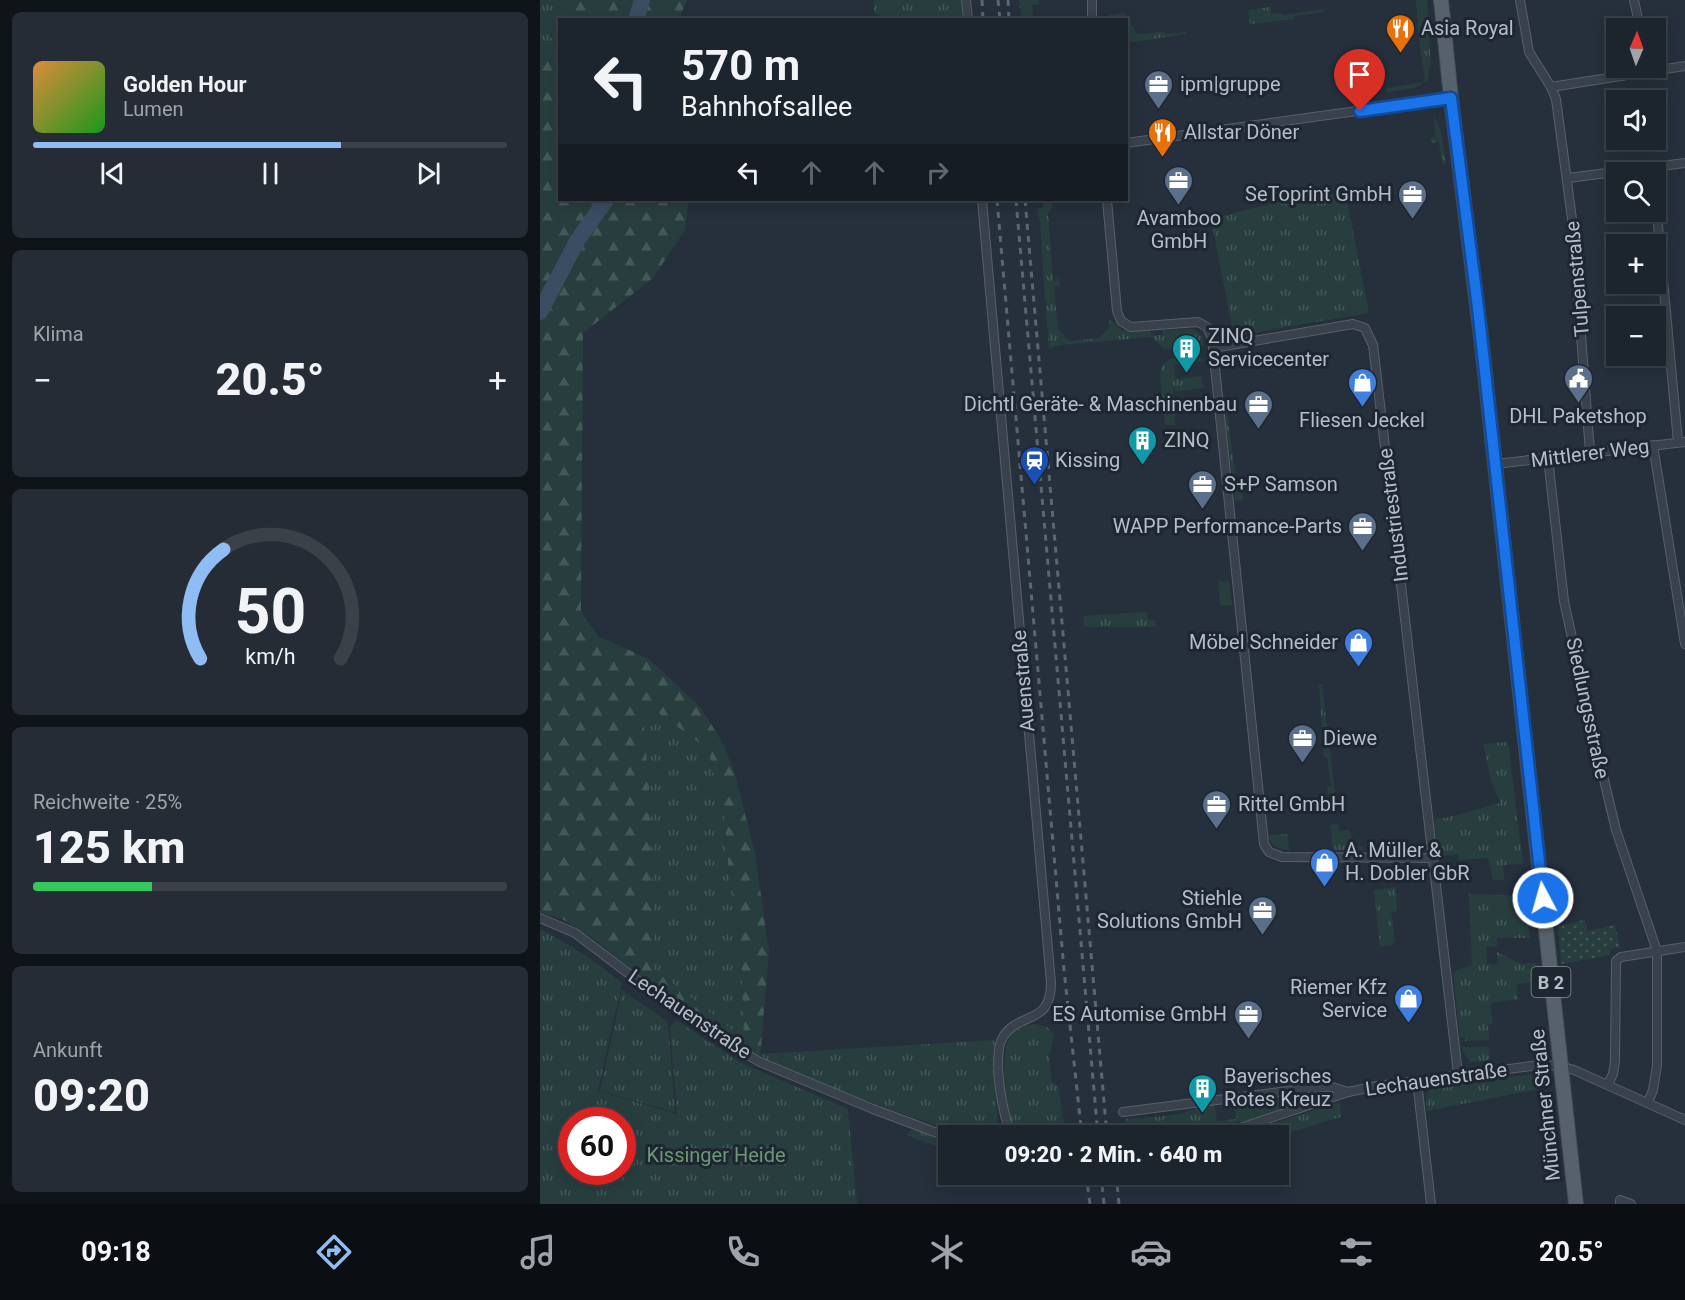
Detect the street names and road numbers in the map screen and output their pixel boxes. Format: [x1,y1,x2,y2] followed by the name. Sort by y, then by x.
[1560,220,1594,338] street label: Tulpenstraße
[1529,434,1651,472] street label: Mittlerer Weg
[1373,447,1413,583] street label: Industriestraße
[1007,629,1039,733] street label: Auenstraße
[1561,635,1615,781] street label: Siedlungsstraße
[624,964,756,1064] street label: Lechauenstraße
[1532,967,1570,997] road number: B 2
[1525,1028,1565,1182] street label: Münchner Straße
[1364,1057,1508,1101] street label: Lechauenstraße

